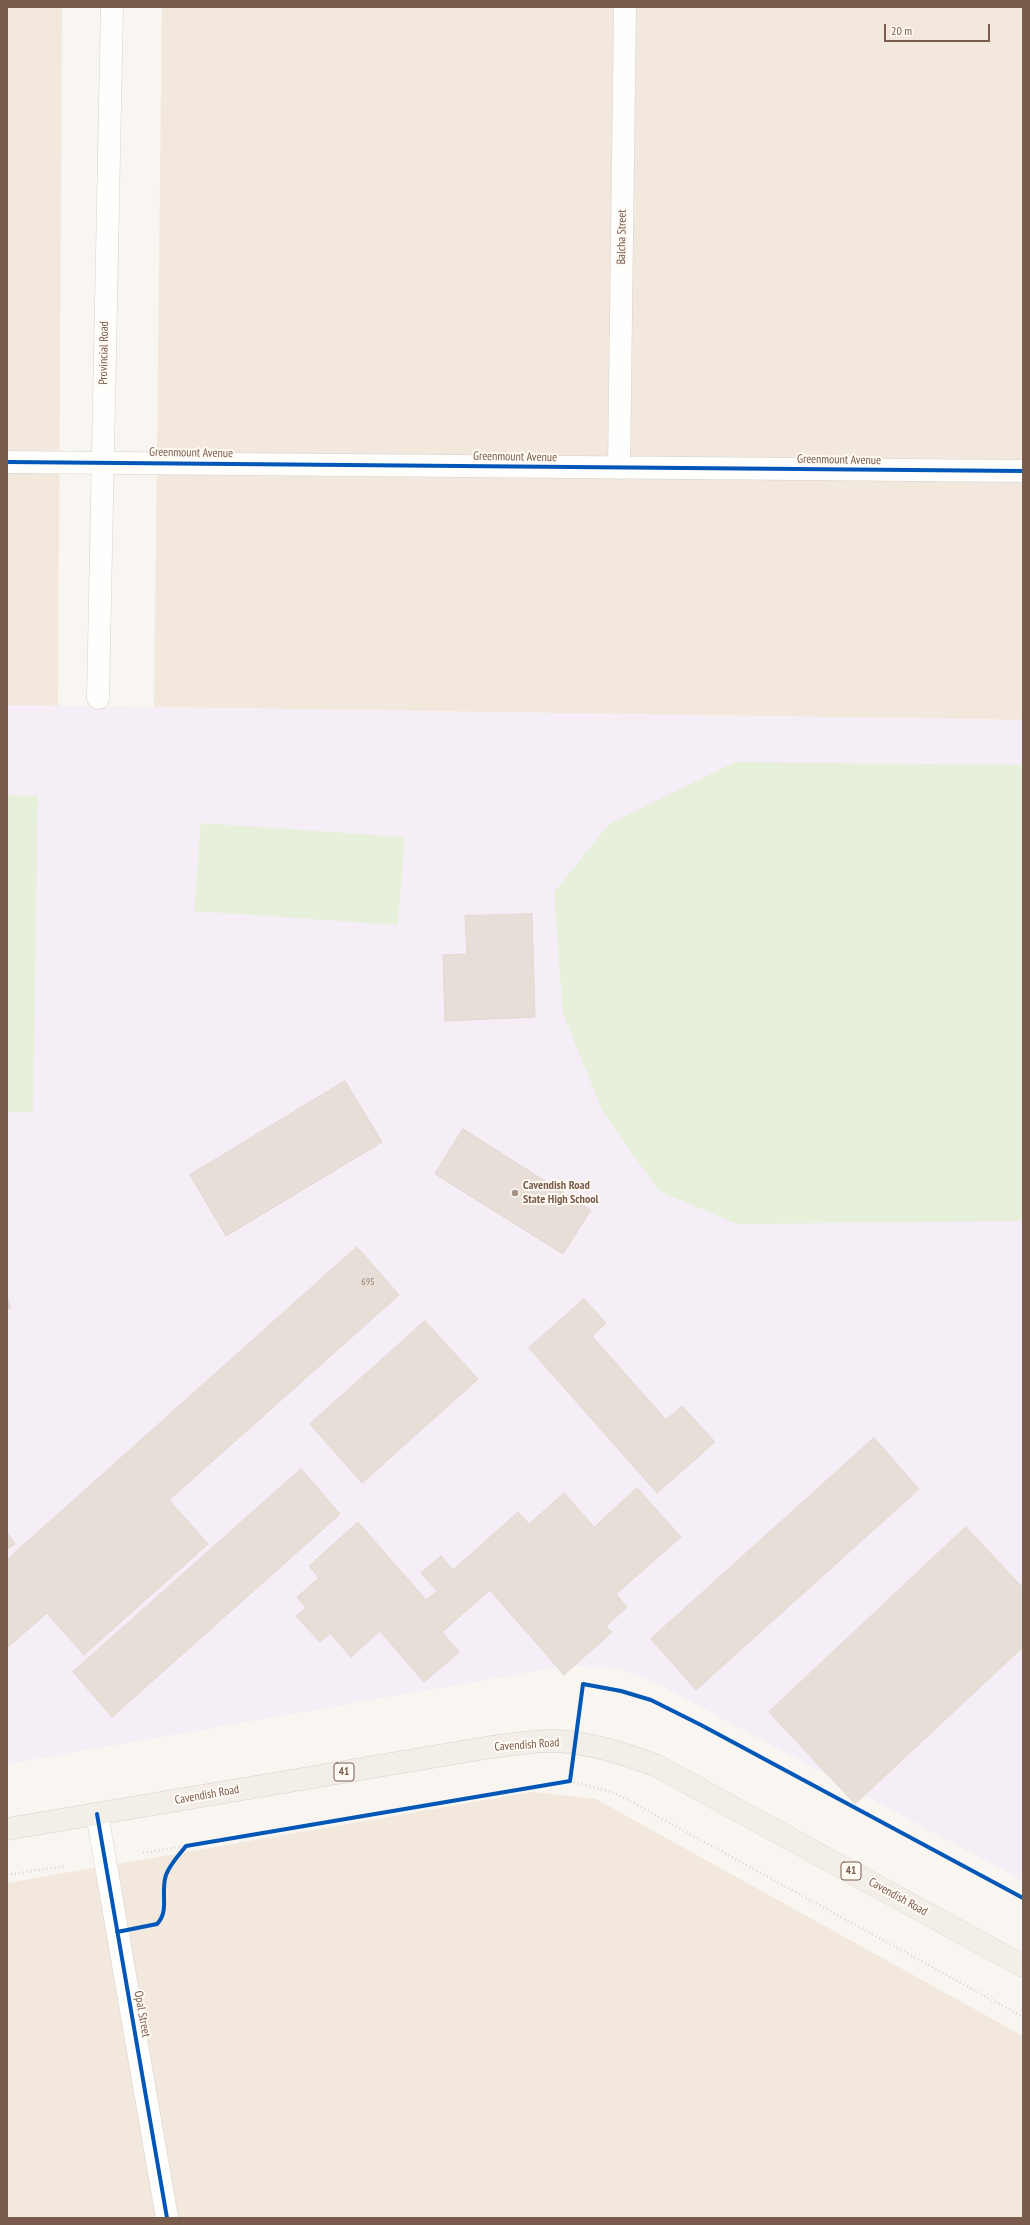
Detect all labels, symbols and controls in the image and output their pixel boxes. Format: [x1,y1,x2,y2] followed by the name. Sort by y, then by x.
[886,16,992,42] scale bar
[891,23,912,38] text: 20 m
[614,209,630,265] street label: Balcha Street
[96,321,112,385] street label: Provincial Road
[149,445,233,461] street label: Greenmount Avenue
[473,449,557,465] street label: Greenmount Avenue
[797,452,881,468] street label: Greenmount Avenue
[523,1179,599,1207] place label: Cavendish Road State High School
[510,1188,520,1198] marker: Cavendish Road State High School
[361,1276,375,1288] house number: 695
[494,1736,560,1754] street label: Cavendish Road
[334,1763,354,1781] road number: 41
[174,1782,240,1808] street label: Cavendish Road
[841,1862,861,1880] road number: 41
[866,1875,930,1919] street label: Cavendish Road
[131,1990,153,2038] street label: Opal Street

